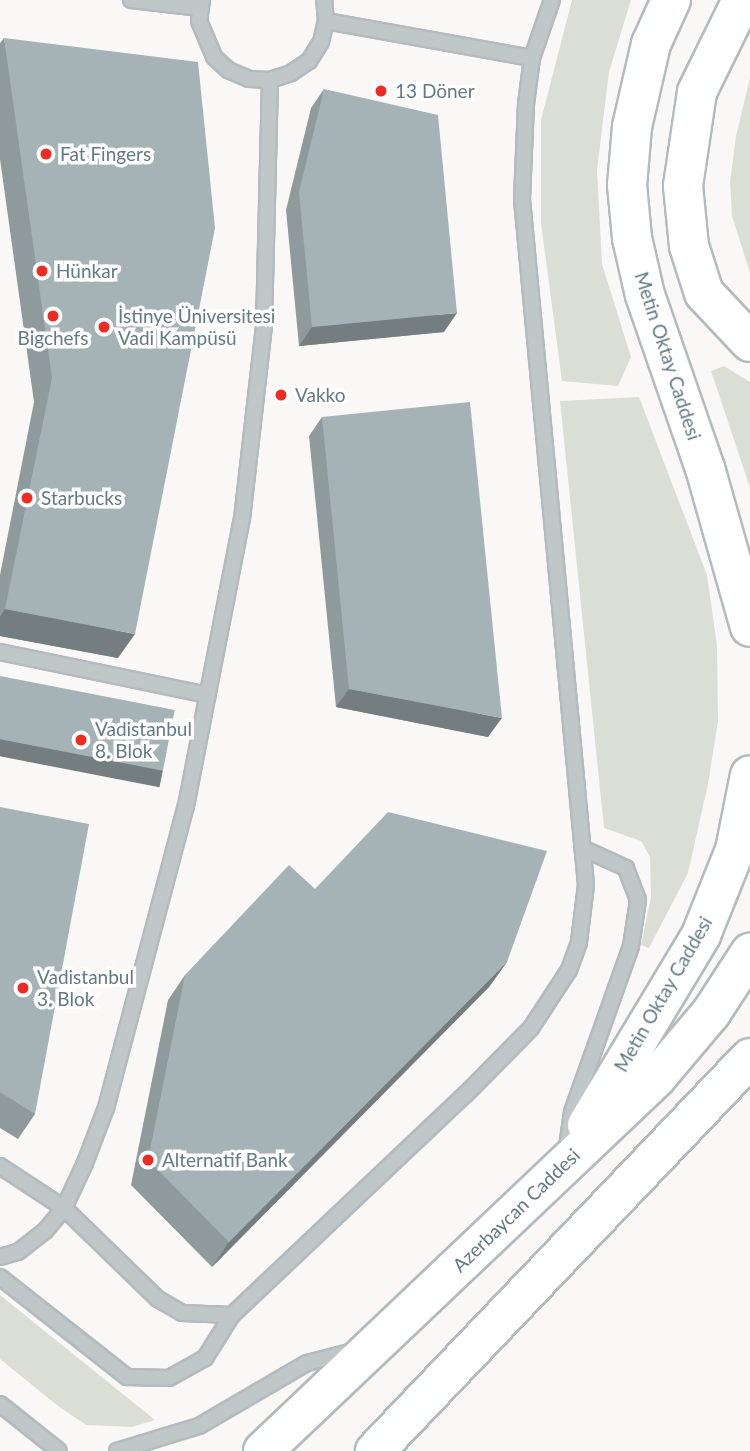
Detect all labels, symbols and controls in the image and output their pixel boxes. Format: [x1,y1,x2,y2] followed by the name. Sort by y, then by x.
[395,80,475,102] place label: 13 Döner
[373,83,389,99] marker: 13 Döner
[60,143,151,165] place label: Fat Fingers
[38,146,54,162] marker: Fat Fingers
[56,260,118,282] place label: Hünkar
[34,263,50,279] marker: Hünkar
[630,269,706,443] street label: Metin Oktay Caddesi
[118,305,275,349] place label: İstinye Üniversitesi Vadi Kampüsü
[45,308,61,324] marker: Bigchefs
[96,319,112,335] marker: İstinye Üniversitesi Vadi Kampüsü
[18,327,88,349] place label: Bigchefs
[295,384,345,406] place label: Vakko
[273,387,289,403] marker: Vakko
[41,487,122,509] place label: Starbucks
[19,490,35,506] marker: Starbucks
[95,718,192,762] place label: Vadistanbul 8. Blok
[73,732,89,748] marker: Vadistanbul 8. Blok
[609,912,717,1076] street label: Metin Oktay Caddesi
[37,966,134,1010] place label: Vadistanbul 3. Blok
[15,980,31,996] marker: Vadistanbul 3. Blok
[448,1144,584,1276] street label: Azerbaycan Caddesi
[162,1149,288,1171] place label: Alternatif Bank
[140,1152,156,1168] marker: Alternatif Bank

